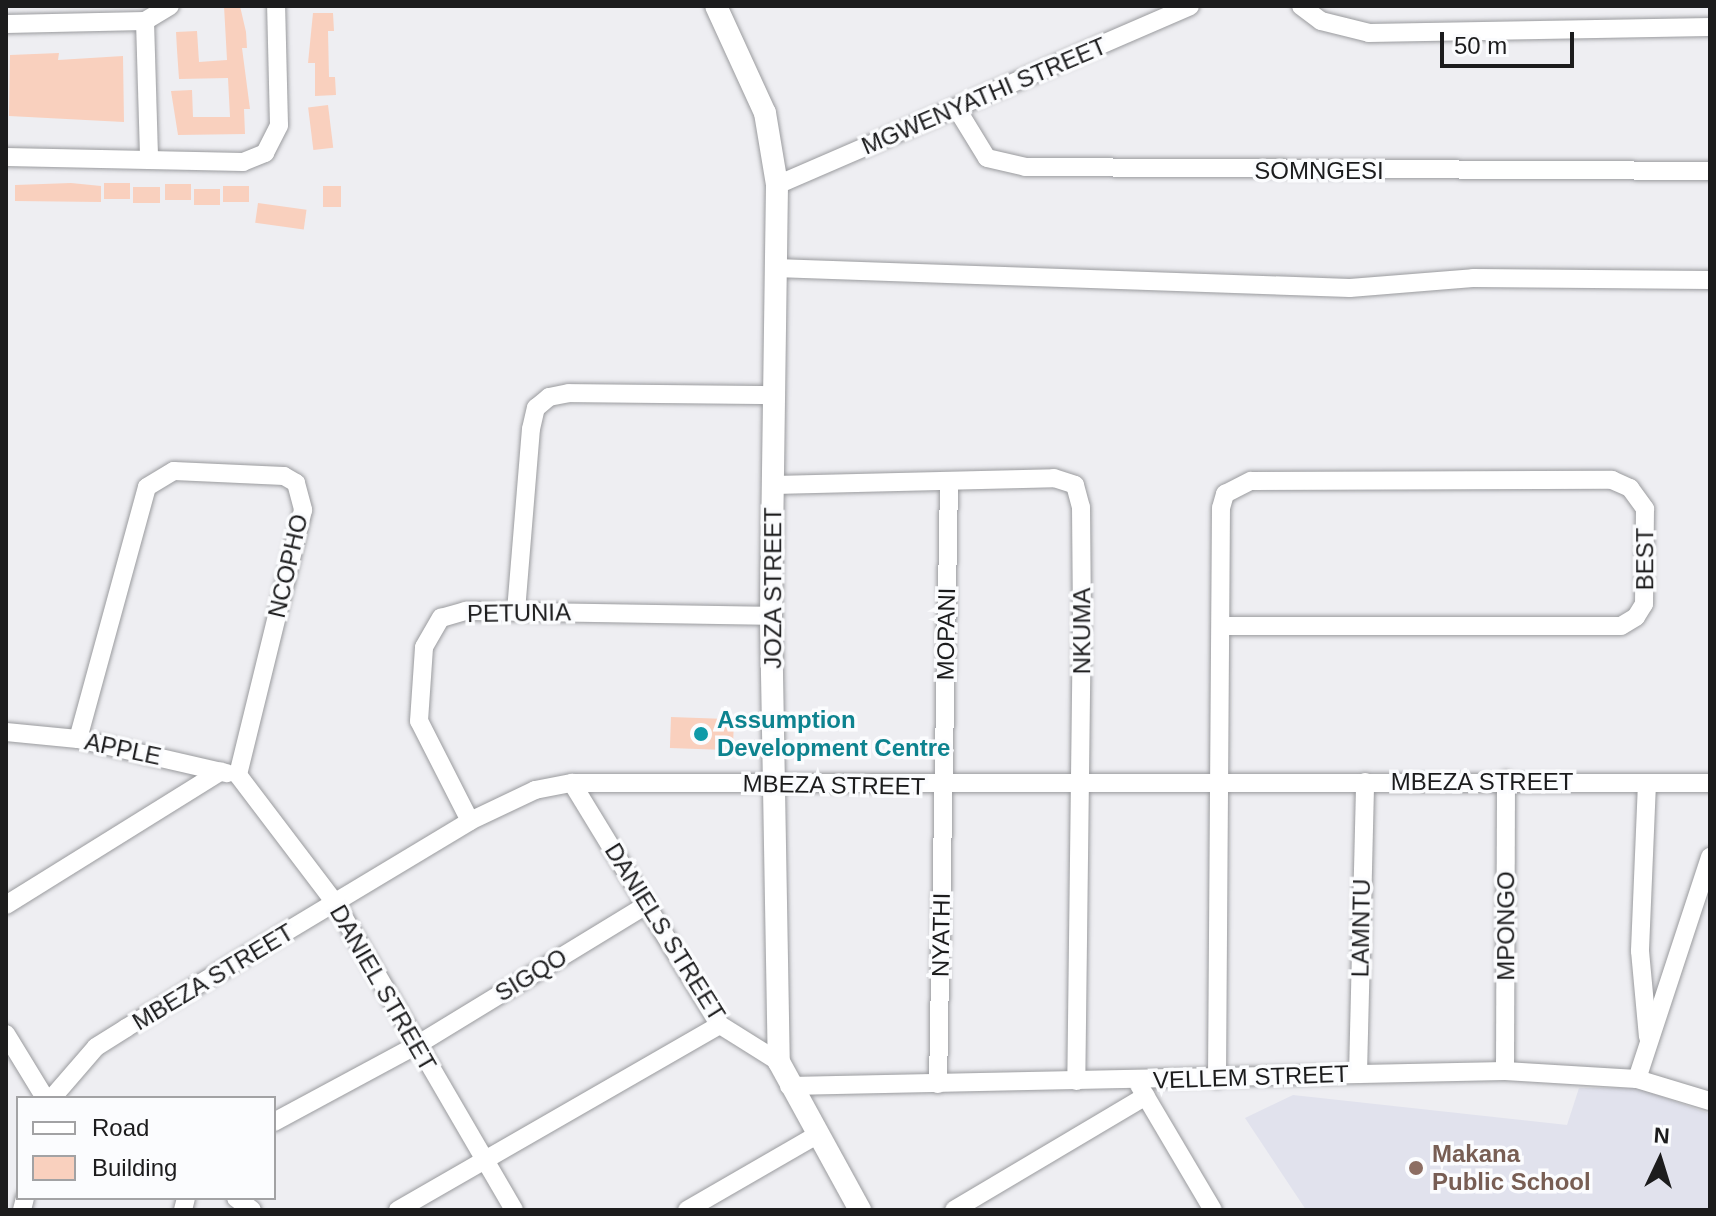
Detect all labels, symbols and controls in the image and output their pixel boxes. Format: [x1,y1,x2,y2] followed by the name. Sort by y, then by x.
[1444,16,1578,66] scale bar
[857,31,1111,161] street label: MGWENYATHI STREET
[1454,32,1507,59] text: 50 m
[1254,157,1384,185] street label: SOMNGESI
[759,507,787,669] street label: JOZA STREET
[262,511,314,621] street label: NCOPHO
[1631,528,1659,590] street label: BEST
[931,587,961,681] street label: MOPANI
[1068,588,1096,674] street label: NKUMA
[467,598,571,628] street label: PETUNIA
[717,706,950,762] place label: Assumption Development Centre
[692,725,710,743] marker: Assumption Development Centre
[82,727,164,771] street label: APPLE
[1390,768,1574,796] street label: MBEZA STREET
[742,769,926,801] street label: MBEZA STREET
[599,838,731,1026] street label: DANIELS STREET
[1492,871,1520,981] street label: MPONGO
[1346,878,1376,978] street label: LAMNTU
[926,893,956,977] street label: NYATHI
[324,899,442,1077] street label: DANIEL STREET
[127,917,299,1037] street label: MBEZA STREET
[490,942,572,1008] street label: SIGQO
[1153,1059,1349,1095] street label: VELLEM STREET
[16,1096,276,1200] legend
[92,1114,149,1141] text: Road
[1620,1120,1700,1200] north arrow
[1653,1123,1670,1149] text: N
[1432,1140,1591,1196] place label: Makana Public School
[92,1154,177,1181] text: Building
[1407,1159,1425,1177] marker: Makana Public School

